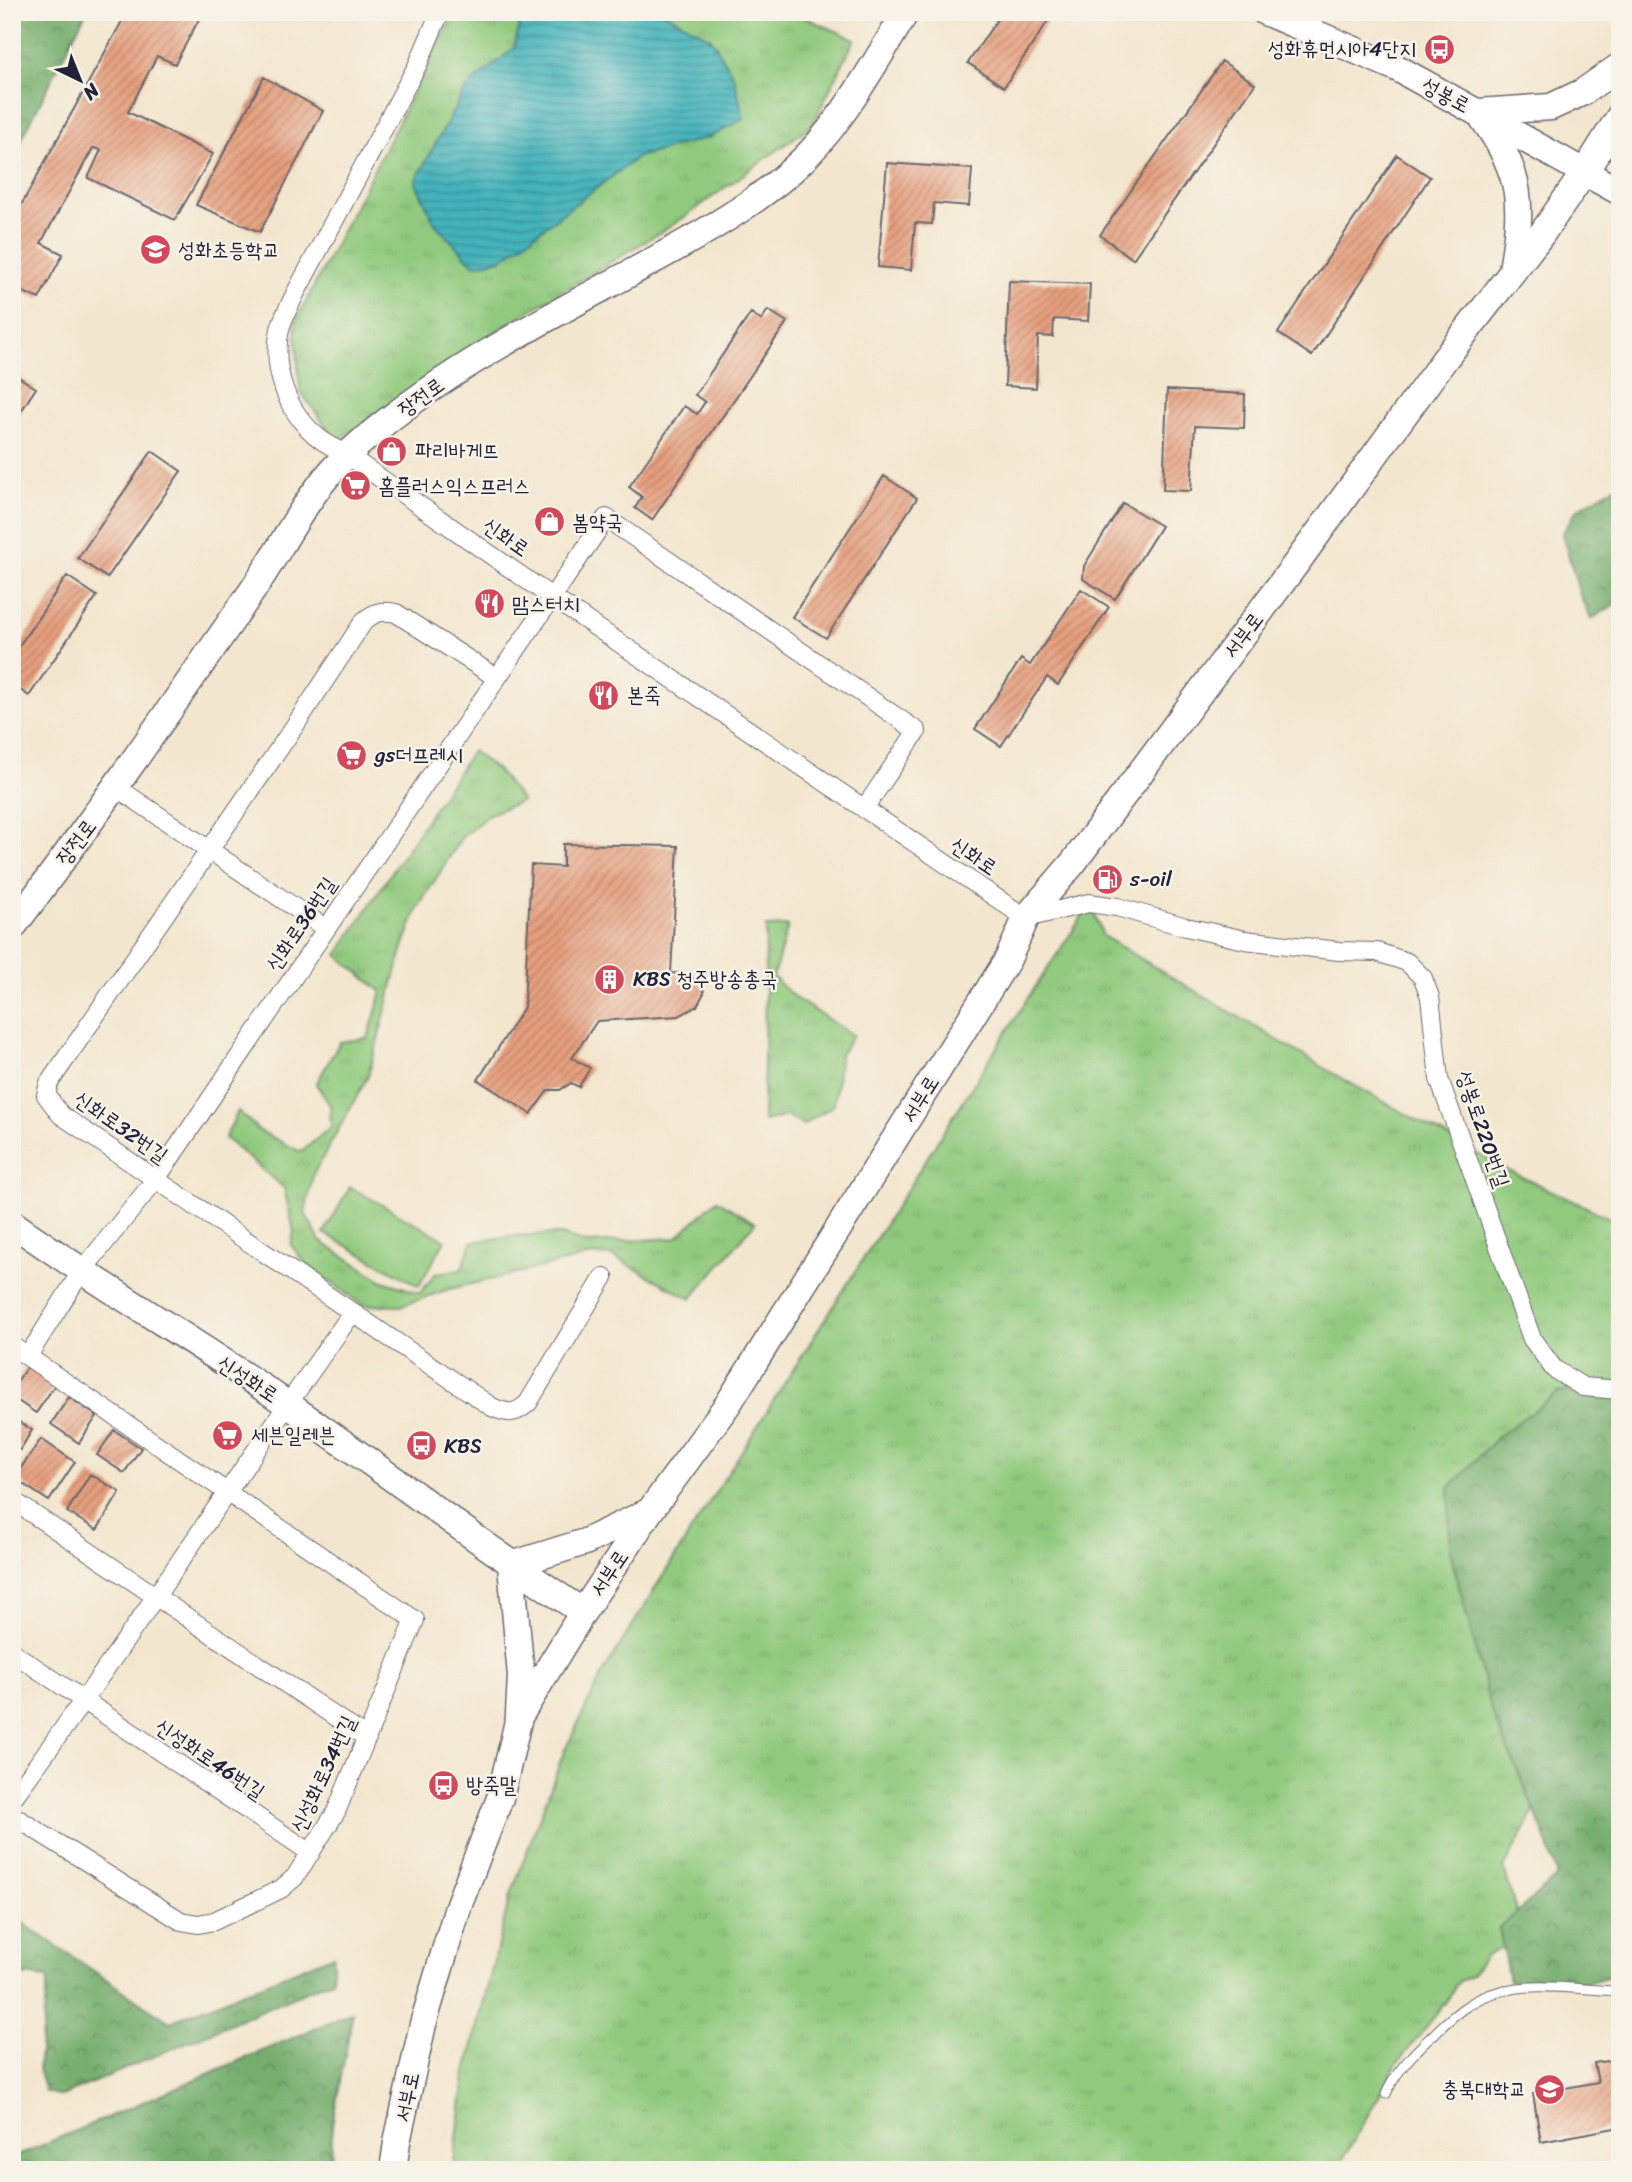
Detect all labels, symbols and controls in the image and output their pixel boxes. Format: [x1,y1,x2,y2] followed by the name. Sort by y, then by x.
[1268,30,1416,68] place label: 성화휴먼시아4단지
[1422,32,1456,66] bus stop icon: 성화휴먼시아4단지
[46,46,116,116] north arrow
[1415,66,1477,124] street label: 성봉로
[75,75,108,109] text: N
[178,231,279,269] place label: 성화초등학교
[138,233,172,267] school or university icon: 성화초등학교
[389,367,453,427] street label: 장전로
[415,432,500,470] place label: 파리바게뜨
[375,434,409,468] shop icon: 파리바게뜨
[378,467,530,505] place label: 홈플러스익스프러스
[338,469,372,503] supermarket icon: 홈플러스익스프러스
[572,503,623,541] place label: 봄약국
[532,505,566,539] shop icon: 봄약국
[474,507,538,567] street label: 신화로
[512,585,580,623] place label: 맘스터치
[472,587,506,621] restaurant icon: 맘스터치
[1213,603,1273,667] street label: 서부로
[627,676,661,714] place label: 본죽
[587,678,621,712] restaurant icon: 본죽
[373,736,463,774] place label: gs더프레시
[335,738,369,772] supermarket icon: gs더프레시
[46,810,106,874] street label: 장전로
[942,826,1006,886] street label: 신화로
[1129,860,1173,898] place label: s-oil
[1090,862,1124,896] fuel station icon: s-oil
[255,869,347,979] street label: 신화로36번길
[633,960,777,998] place label: KBS 청주방송총국
[593,962,627,996] building icon: KBS 청주방송총국
[1445,1065,1521,1193] street label: 성봉로220번길
[890,1067,950,1131] street label: 서부로
[66,1080,176,1174] street label: 신화로32번길
[209,1345,287,1413] street label: 신성화로
[251,1416,336,1454] place label: 세븐일레븐
[211,1418,245,1452] supermarket icon: 세븐일레븐
[444,1427,481,1465] place label: KBS
[404,1429,438,1463] bus stop icon: KBS
[579,1541,639,1605] street label: 서부로
[147,1708,273,1810] street label: 신성화로46번길
[279,1709,367,1839] street label: 신성화로34번길
[466,1766,517,1804] place label: 방죽말
[426,1768,460,1802] bus stop icon: 방죽말
[383,2068,431,2126] street label: 서부로
[1442,2070,1526,2108] place label: 충북대학교
[1532,2072,1566,2106] school or university icon: 충북대학교

